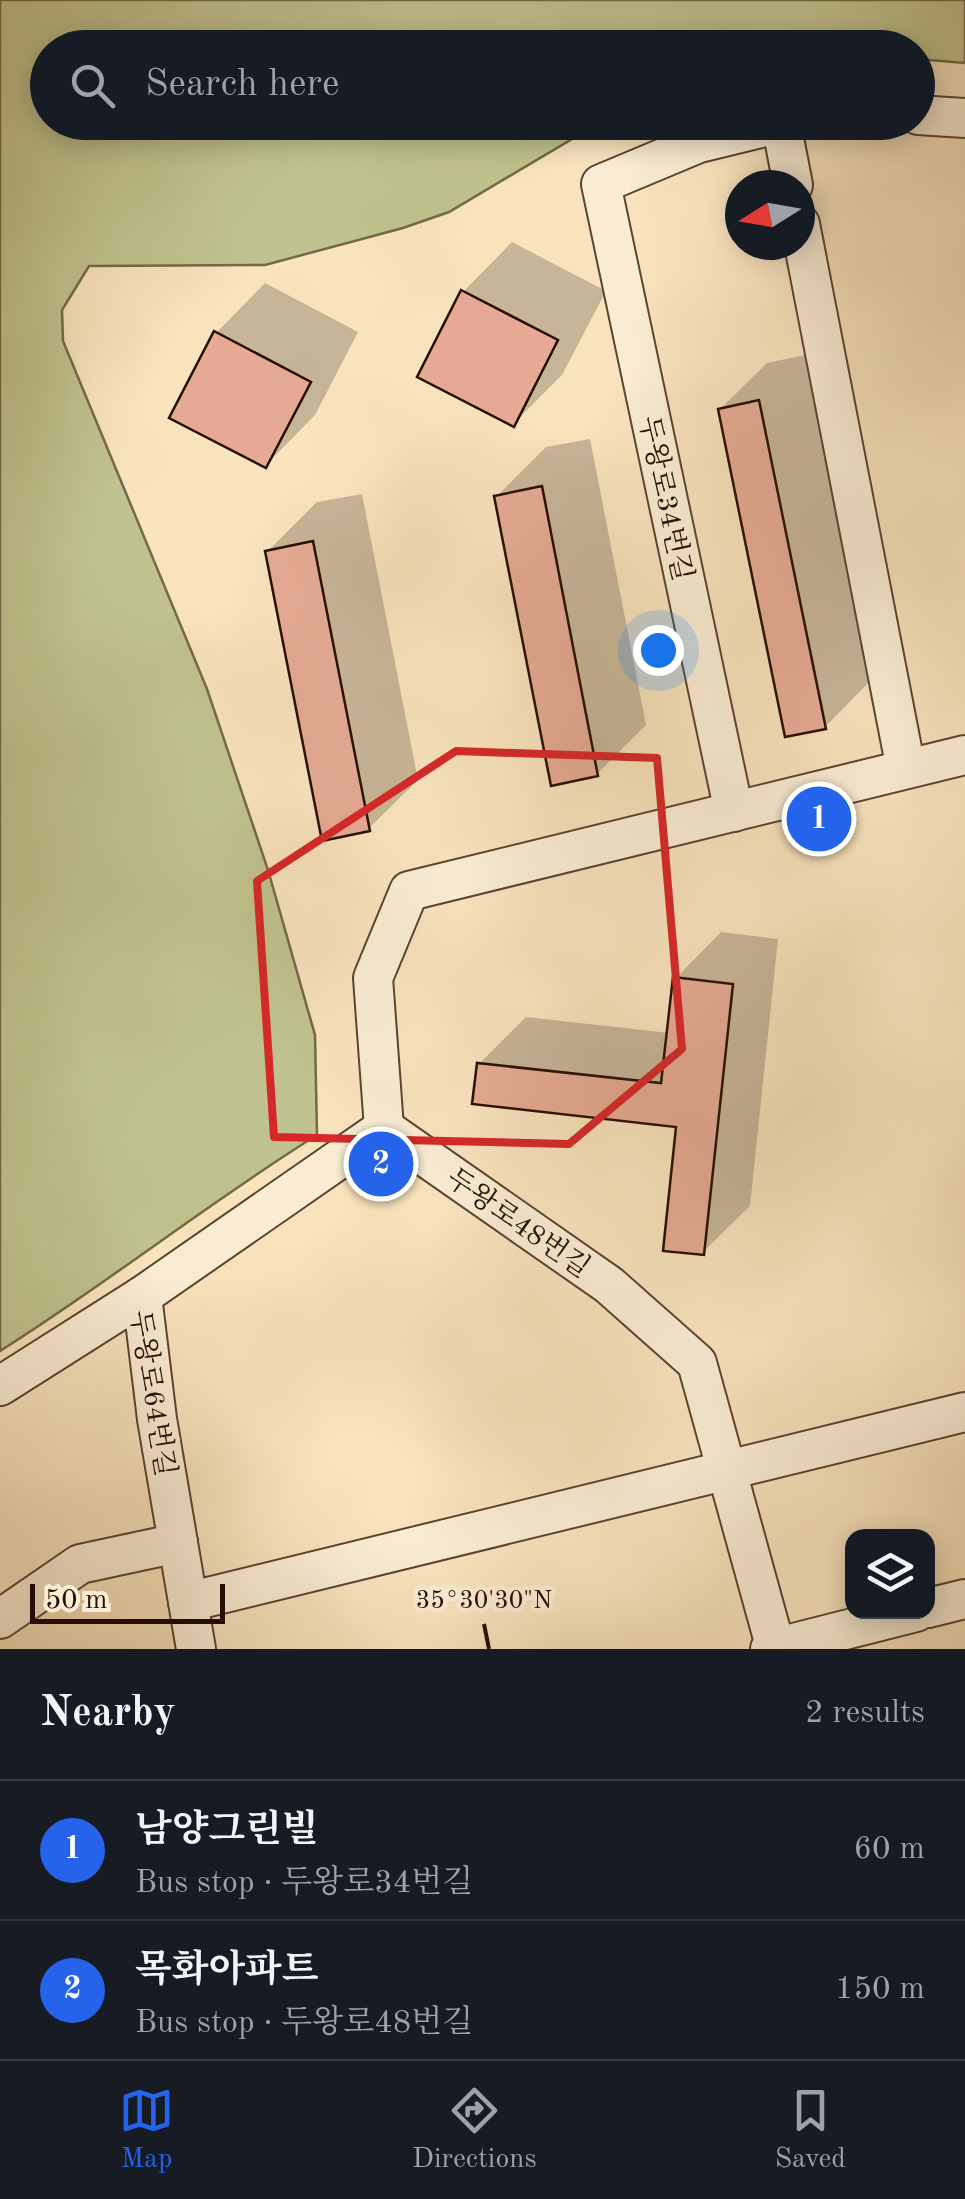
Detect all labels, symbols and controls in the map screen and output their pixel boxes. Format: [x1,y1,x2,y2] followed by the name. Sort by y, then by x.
[30,30,935,140] search box
[65,58,120,113] icon: search
[145,66,340,104] text: Search here
[725,170,815,260] north arrow
[633,413,697,584] street label: 두왕로34번길
[633,625,684,676] your location
[786,782,852,856] pin: 1
[348,1126,414,1202] pin: 2
[441,1163,595,1284] street label: 두왕로48번길
[124,1308,180,1478] street label: 두왕로64번길
[845,1529,935,1619] map controls
[845,1529,935,1619] button: layers
[30,1579,225,1624] scale bar
[45,1587,108,1615] text: 50 m
[416,1589,552,1614] text: 35°30'30"N
[40,1693,176,1735] text: Nearby
[805,1698,925,1730] text: 2 results
[135,1812,319,1850] text: 남양그린빌
[63,1834,82,1866] text: 1
[854,1834,925,1866] text: 60 m
[135,1868,473,1900] text: Bus stop · 두왕로34번길
[135,1952,319,1990] text: 목화아파트
[63,1974,82,2006] text: 2
[835,1974,925,2006] text: 150 m
[135,2008,473,2040] text: Bus stop · 두왕로48번길
[119,2083,174,2178] tab: Map
[412,2083,537,2178] tab: Directions
[775,2083,846,2178] tab: Saved

